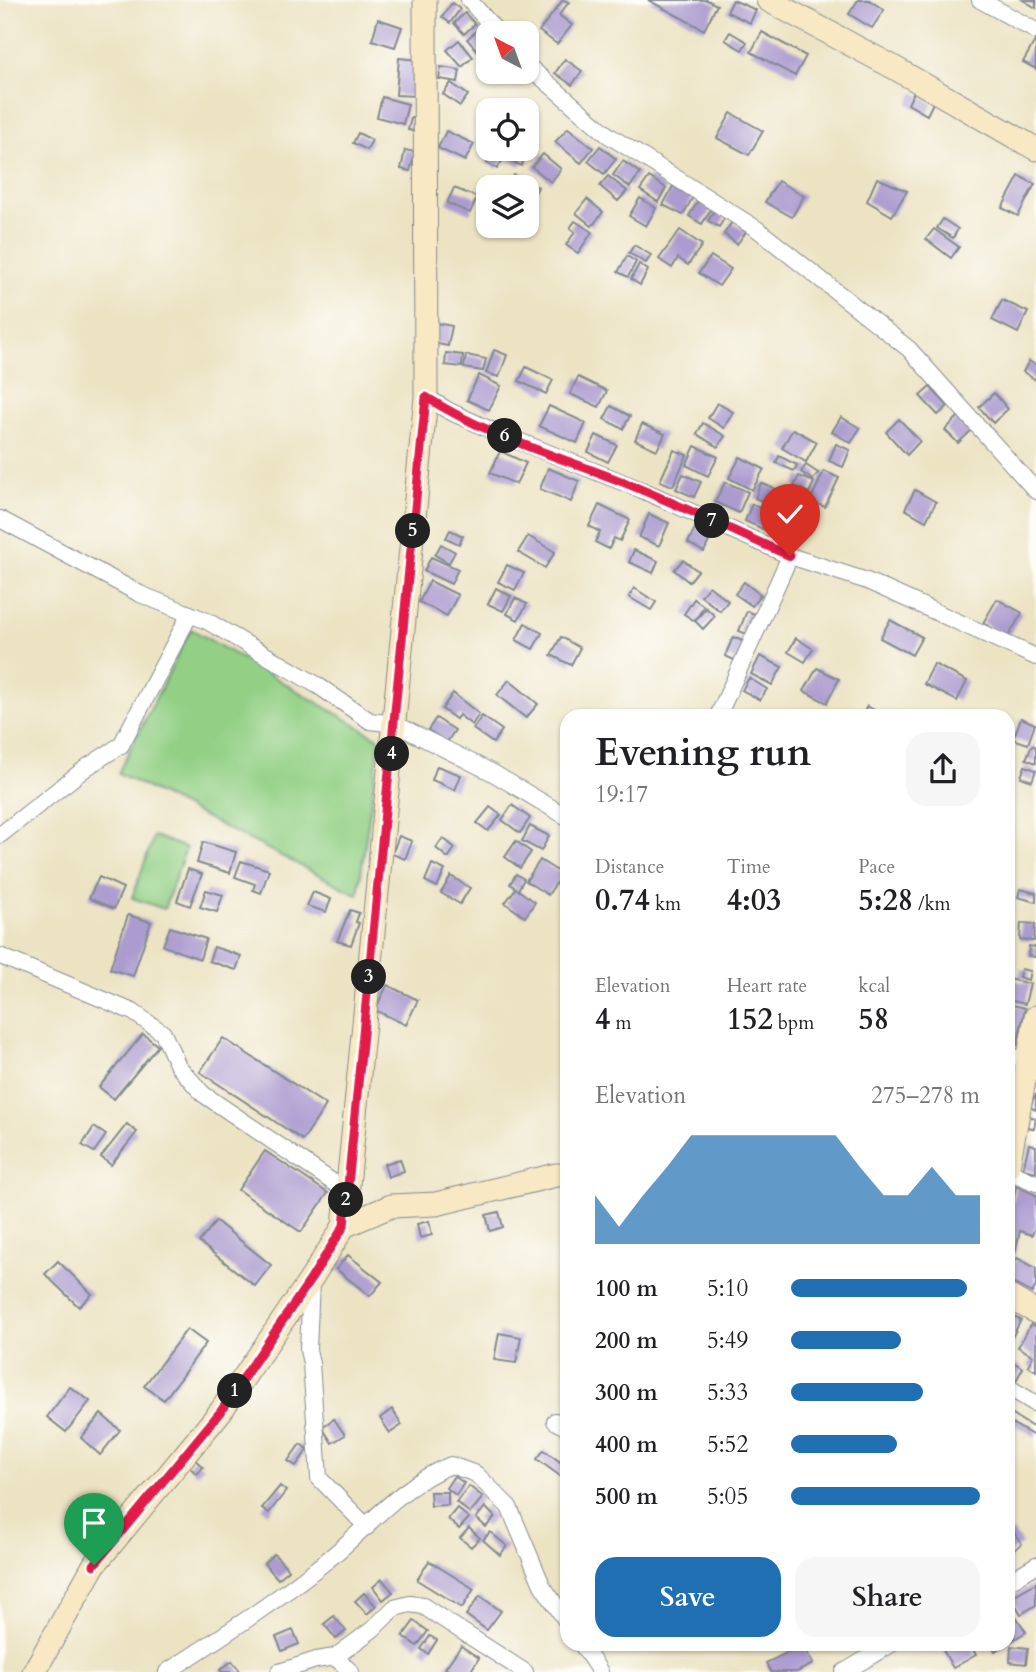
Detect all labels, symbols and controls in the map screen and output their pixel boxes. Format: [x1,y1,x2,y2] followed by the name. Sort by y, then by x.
[476,21,539,84] north arrow
[476,21,539,238] map controls
[476,98,539,161] button: locate
[476,175,539,238] button: layers
[488,418,522,453] pin: 6
[500,422,509,448] text: 6
[760,484,820,556] pin
[771,495,809,533] icon: check
[694,504,730,538] pin: 7
[707,507,716,533] text: 7
[396,514,430,548] pin: 5
[408,517,417,543] text: 5
[595,727,811,779] text: Evening run
[906,732,980,806] button: share
[374,736,410,772] pin: 4
[387,740,396,766] text: 4
[595,779,648,810] text: 19:17
[595,854,664,880] text: Distance
[727,854,771,880] text: Time
[858,854,895,880] text: Pace
[595,880,650,921] text: 0.74
[727,880,781,921] text: 4:03
[858,880,913,921] text: 5:28
[650,891,681,917] text: km
[913,891,951,917] text: /km
[352,960,386,995] pin: 3
[364,963,373,989] text: 3
[595,973,670,999] text: Elevation
[727,973,807,999] text: Heart rate
[858,973,890,999] text: kcal
[595,999,610,1040] text: 4
[727,999,773,1040] text: 152
[858,999,889,1040] text: 58
[610,1010,632,1036] text: m
[773,1010,814,1036] text: bpm
[595,1080,686,1111] text: Elevation
[871,1080,980,1111] text: 275–278 m
[328,1182,364,1218] pin: 2
[341,1186,350,1212] text: 2
[595,1273,658,1304] text: 100 m
[707,1273,748,1304] text: 5:10
[595,1325,658,1356] text: 200 m
[707,1325,748,1356] text: 5:49
[218,1374,252,1408] pin: 1
[230,1377,239,1403] text: 1
[595,1377,658,1408] text: 300 m
[707,1377,748,1408] text: 5:33
[595,1429,658,1460] text: 400 m
[707,1429,748,1460] text: 5:52
[595,1481,658,1512] text: 500 m
[707,1481,748,1512] text: 5:05
[64,1493,124,1565] pin
[75,1504,113,1542] icon: arrive
[595,1557,781,1637] button: Save
[795,1557,980,1637] button: Share

